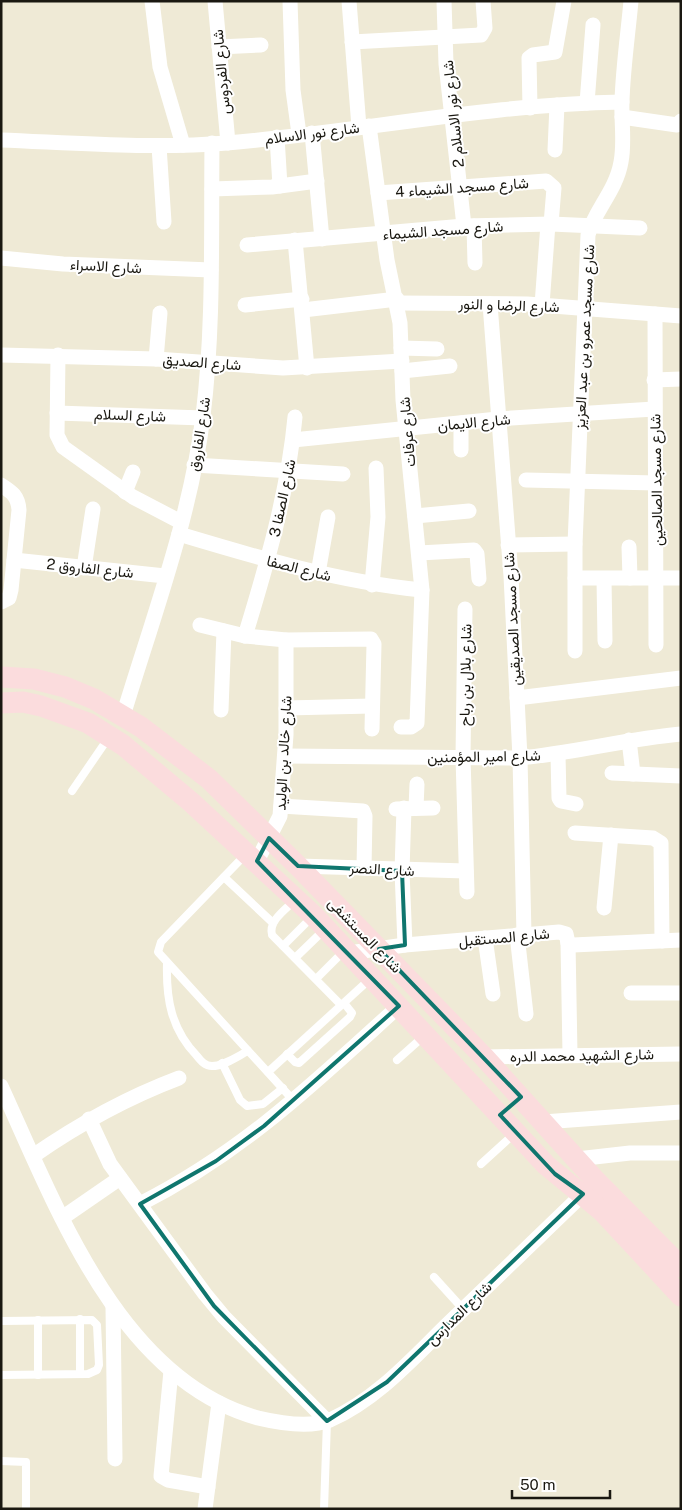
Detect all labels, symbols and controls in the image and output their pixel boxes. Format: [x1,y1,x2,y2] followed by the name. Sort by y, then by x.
[209,28,236,115] street label: شارع الفردوس
[439,59,470,169] street label: شارع نور الاسلام 2
[264,119,361,150] street label: شارع نور الاسلام
[395,174,530,203] street label: شارع مسجد الشيماء 4
[382,217,504,246] street label: شارع مسجد الشيماء
[571,244,600,431] street label: شارع مسجد عمرو بن عبد العزيز
[69,256,143,279] street label: شارع الاسراء
[457,295,560,318] street label: شارع الرضا و النور
[162,351,242,376] street label: شارع الصديق
[185,395,216,473] street label: شارع الفاروق
[395,396,422,468] street label: شارع عرفات
[93,405,167,428] street label: شارع السلام
[437,410,512,437] street label: شارع الايمان
[646,414,669,546] street label: شارع مسجد الصالحين
[265,457,301,539] street label: شارع الصفا 3
[500,551,527,686] street label: شارع مسجد الصديقين
[264,552,333,587] street label: شارع الصفا
[45,555,135,584] street label: شارع الفاروق 2
[456,623,477,726] street label: شارع بلال بن رباح
[272,695,297,811] street label: شارع خالد بن الوليد
[427,747,541,768] street label: شارع امير المؤمنين
[348,859,415,882] street label: شارع النصر
[323,894,405,978] street label: شارع المستشفى
[458,925,551,952] street label: شارع المستقبل
[510,1045,654,1068] street label: شارع الشهيد محمد الدره
[423,1278,497,1350] street label: شارع المدارس
[512,1468,610,1500] scale bar
[520,1476,555,1493] text: 50 m

